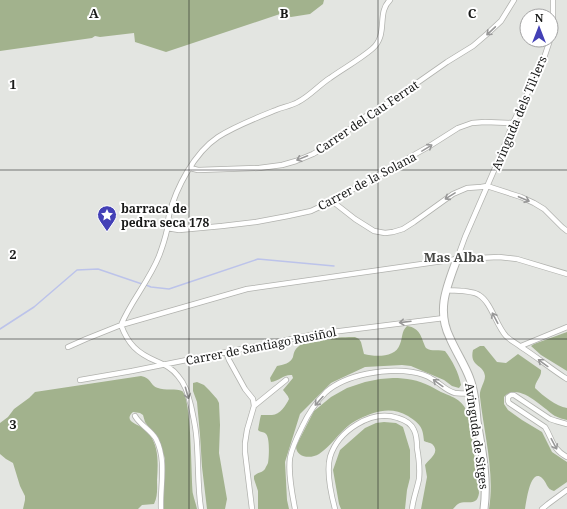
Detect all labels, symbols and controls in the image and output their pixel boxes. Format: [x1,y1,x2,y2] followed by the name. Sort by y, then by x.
[89,4,99,22] text: A
[280,4,289,22] text: B
[468,4,477,22] text: C
[519,8,559,48] north arrow
[535,10,544,25] text: N
[486,26,496,36] one-way arrow
[487,53,551,173] street label: Avinguda dels Til·lers
[9,75,17,93] text: 1
[312,76,422,158] street label: Carrer del Cau Ferrat
[421,143,433,151] one-way arrow
[315,148,420,214] street label: Carrer de la Solana
[297,155,309,163] one-way arrow
[445,192,456,200] one-way arrow
[518,196,530,203] one-way arrow
[121,200,210,231] place label: barraca de pedra seca 178
[96,204,118,232] place icon: barraca de pedra seca 178
[9,245,17,263] text: 2
[424,248,484,266] district label: Mas Alba
[491,312,498,324] one-way arrow
[399,318,412,326] one-way arrow
[184,323,338,369] street label: Carrer de Santiago Rusiñol
[538,359,549,367] one-way arrow
[432,379,443,387] one-way arrow
[461,382,493,490] street label: Avinguda de Sitges
[184,386,191,399] one-way arrow
[314,396,323,406] one-way arrow
[9,415,17,433] text: 3
[551,438,558,450] one-way arrow

